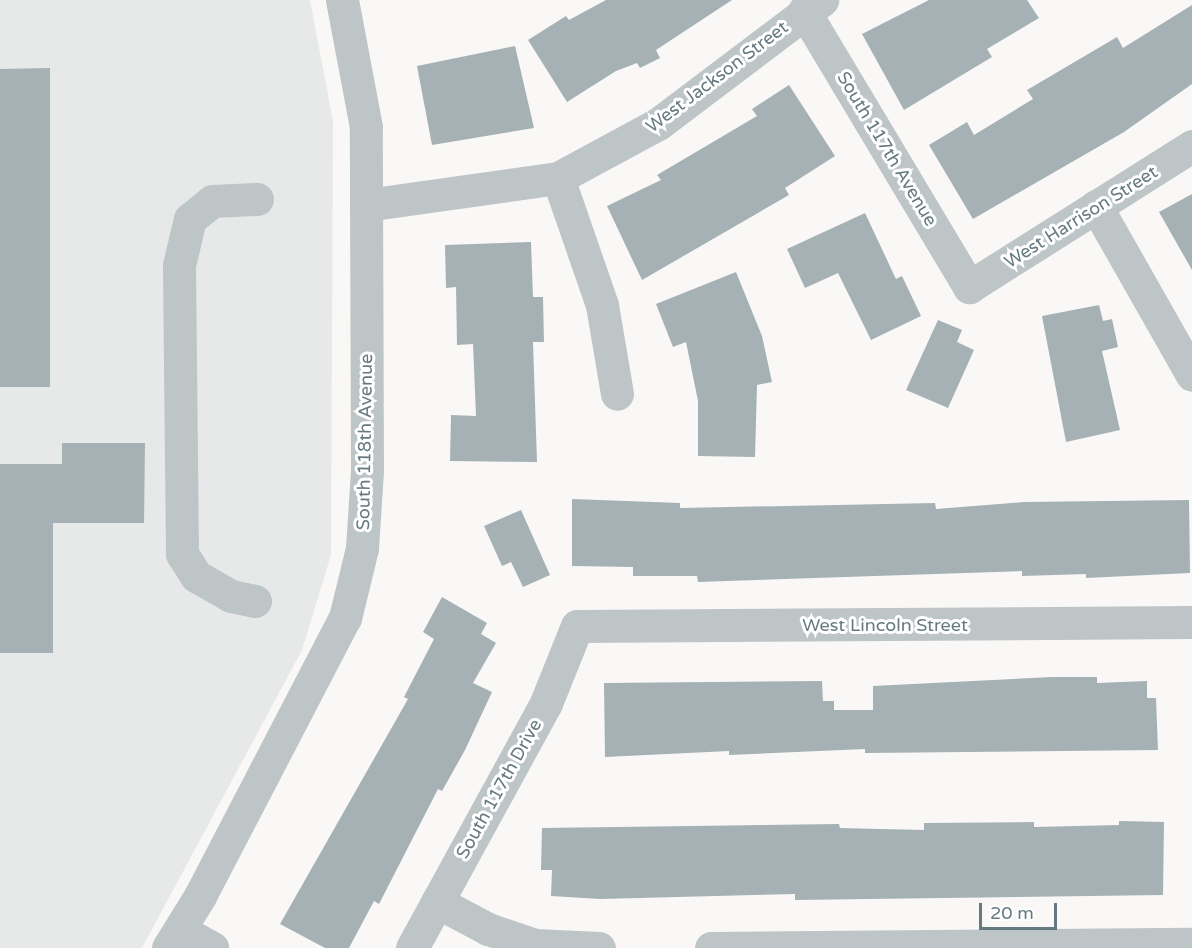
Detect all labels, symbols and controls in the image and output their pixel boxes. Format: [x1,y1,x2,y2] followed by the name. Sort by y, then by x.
[642,17,792,137] street label: West Jackson Street
[832,68,942,230] street label: South 117th Avenue
[1001,161,1161,273] street label: West Harrison Street
[353,354,377,530] street label: South 118th Avenue
[802,614,968,636] street label: West Lincoln Street
[452,715,546,863] street label: South 117th Drive
[982,891,1060,929] scale bar
[990,902,1034,924] text: 20 m

